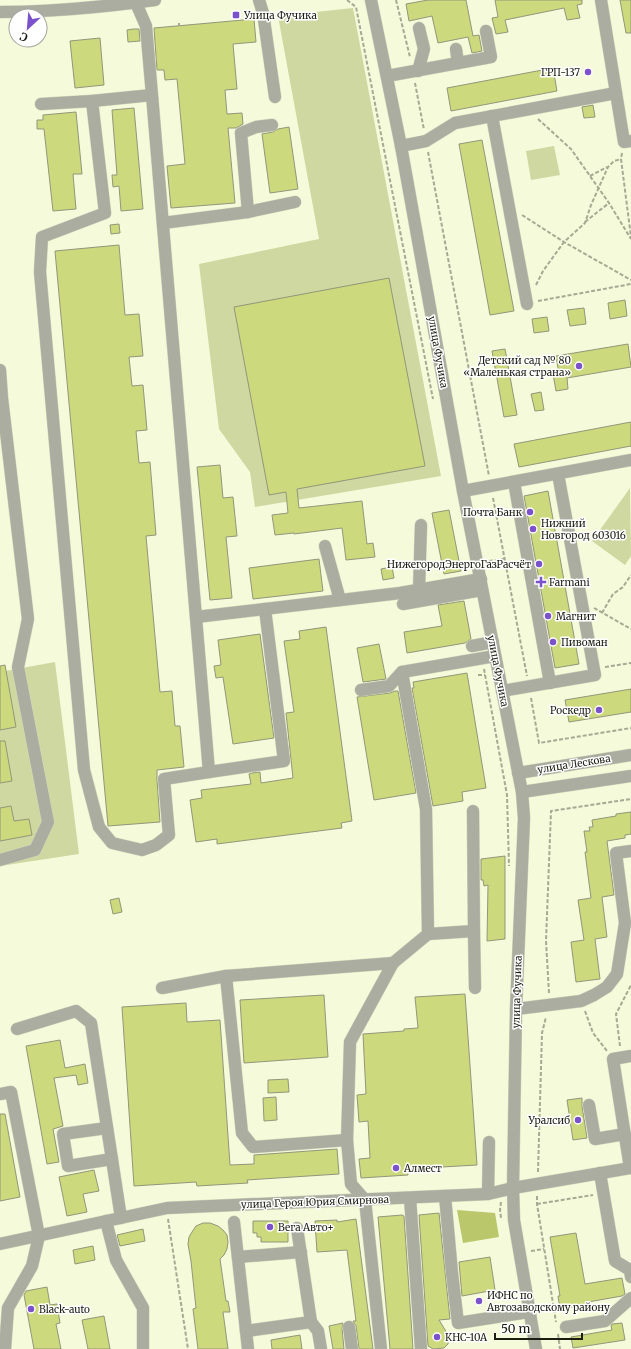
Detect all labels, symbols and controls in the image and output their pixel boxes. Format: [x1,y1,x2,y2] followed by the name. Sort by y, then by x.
[8,8,48,48] north arrow
[243,9,317,22] place label: Улица Фучика
[231,10,241,20] marker: Улица Фучика
[17,29,30,45] text: С
[541,66,580,79] place label: ГРП-137
[583,67,593,77] marker: ГРП-137
[425,315,451,390] street label: улица Фучика
[463,354,571,379] place label: Детский сад № 80 «Маленькая страна»
[574,361,584,371] marker: Детский сад № 80 «Маленькая страна»
[463,506,523,519] place label: Почта Банк
[525,507,535,517] marker: Почта Банк
[541,517,626,542] place label: Нижний Новгород 603016
[528,524,538,534] marker: Нижний Новгород 603016
[387,558,531,571] place label: НижегородЭнергоГазРасчёт
[534,559,544,569] marker: НижегородЭнергоГазРасчёт
[549,576,590,589] place label: Farmani
[536,577,546,587] marker: Farmani
[556,610,596,623] place label: Магнит
[543,611,553,621] marker: Магнит
[485,634,511,709] street label: улица Фучика
[561,636,608,649] place label: Пивоман
[548,637,558,647] marker: Пивоман
[550,704,591,717] place label: Роскедр
[594,705,604,715] marker: Роскедр
[537,752,612,776] street label: улица Лескова
[509,955,525,1029] street label: улица Фучика
[528,1114,570,1127] place label: Уралсиб
[573,1115,583,1125] marker: Уралсиб
[403,1162,442,1175] place label: Алмест
[391,1163,401,1173] marker: Алмест
[241,1193,390,1211] street label: улица Героя Юрия Смирнова
[278,1221,334,1234] place label: Вега Авто+
[265,1222,275,1232] marker: Вега Авто+
[486,1289,610,1314] place label: ИФНС по Автозаводскому району
[474,1296,484,1306] marker: ИФНС по Автозаводскому району
[39,1303,90,1316] place label: Black-auto
[26,1304,36,1314] marker: Black-auto
[495,1315,582,1341] scale bar
[501,1321,530,1336] text: 50 m
[445,1331,488,1344] place label: КНС-10А
[432,1332,442,1342] marker: КНС-10А

